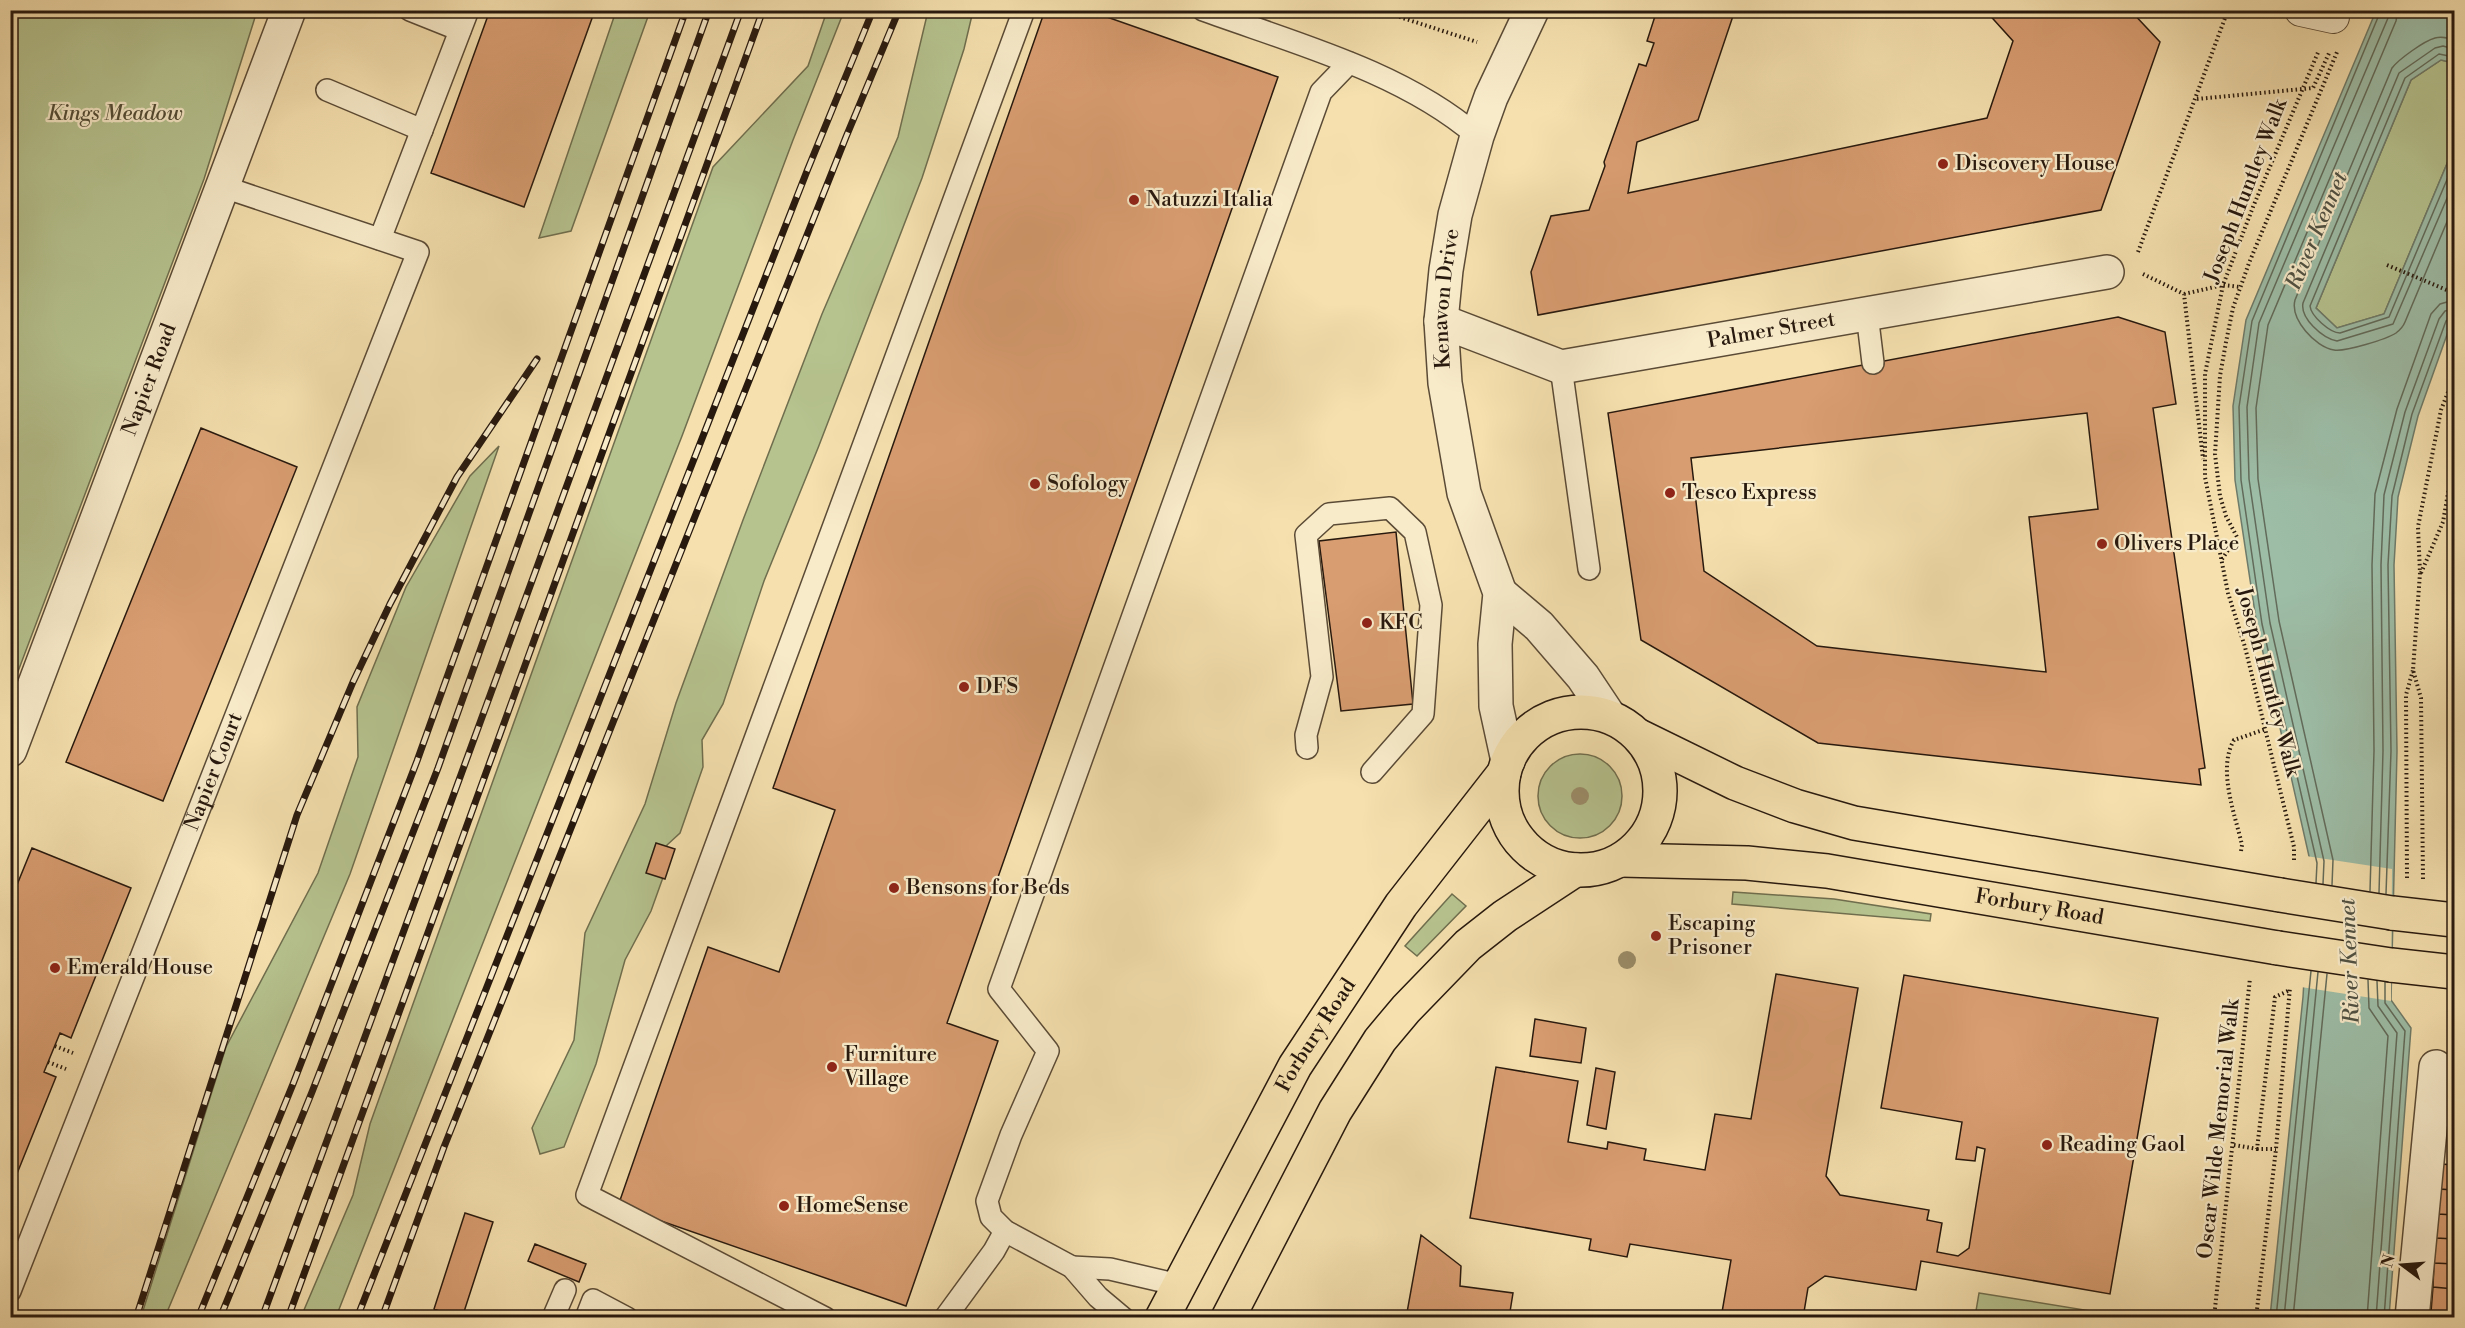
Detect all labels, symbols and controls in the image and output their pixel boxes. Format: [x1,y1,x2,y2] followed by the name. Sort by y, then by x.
[2199,94,2294,288] street label: Joseph Huntley Walk
[47,101,183,127] park label: Kings Meadow
[1955,151,2115,177] place label: Discovery House
[1936,157,1950,171] marker: Discovery House
[2280,167,2354,295] water label: River Kennet
[1146,187,1273,213] place label: Natuzzi Italia
[1127,193,1141,207] marker: Natuzzi Italia
[1428,227,1466,370] street label: Kenavon Drive
[1705,306,1838,354] street label: Palmer Street
[117,320,183,439] street label: Napier Road
[1047,471,1129,497] place label: Sofology
[1028,477,1042,491] marker: Sofology
[1682,480,1817,506] place label: Tesco Express
[1663,486,1677,500] marker: Tesco Express
[2114,531,2239,557] place label: Olivers Place
[2095,537,2109,551] marker: Olivers Place
[2230,583,2306,781] street label: Joseph Huntley Walk
[1379,610,1423,636] place label: KFC
[1360,616,1374,630] marker: KFC
[976,674,1018,700] place label: DFS
[957,680,971,694] marker: DFS
[179,708,249,834] street label: Napier Court
[905,875,1070,901] place label: Bensons for Beds
[887,881,901,895] marker: Bensons for Beds
[1973,884,2106,931] street label: Forbury Road
[2334,897,2366,1025] water label: River Kennet
[1668,911,1756,961] place label: Escaping Prisoner
[1649,929,1663,943] marker: Escaping Prisoner
[67,955,213,981] place label: Emerald House
[48,961,62,975] marker: Emerald House
[1270,974,1362,1097] street label: Forbury Road
[2192,997,2246,1260] street label: Oscar Wilde Memorial Walk
[843,1042,937,1092] place label: Furniture Village
[825,1060,839,1074] marker: Furniture Village
[2059,1132,2185,1158] place label: Reading Gaol
[2040,1138,2054,1152] marker: Reading Gaol
[796,1193,909,1219] place label: HomeSense
[777,1199,791,1213] marker: HomeSense
[2372,1235,2432,1295] north arrow
[2377,1252,2400,1270] text: N

